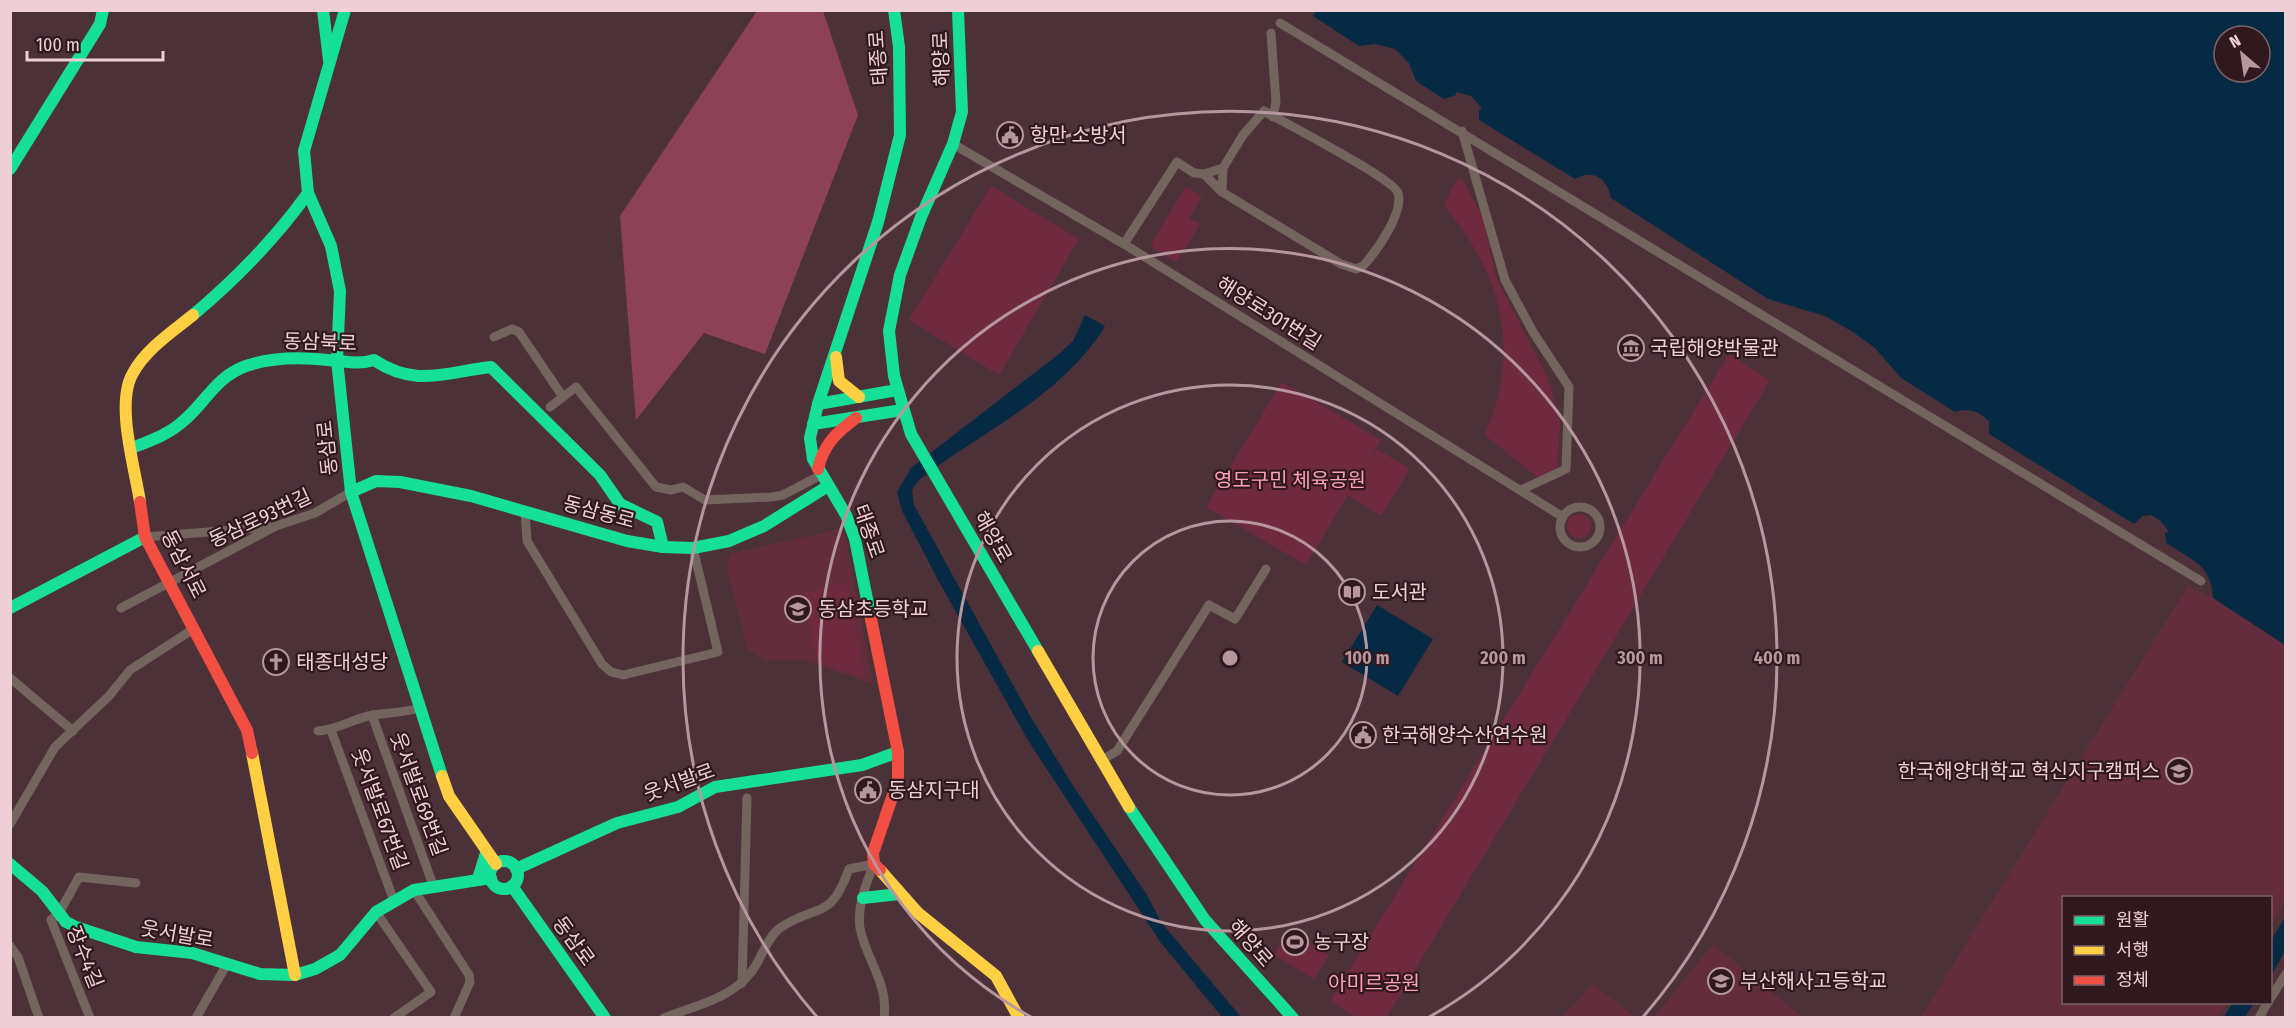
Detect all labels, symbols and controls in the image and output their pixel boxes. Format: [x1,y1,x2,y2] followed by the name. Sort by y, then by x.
[27,24,164,62] scale bar
[2212,24,2272,84] north arrow
[864,30,892,86] street label: 태종로
[928,31,954,87] street label: 해양로
[2226,31,2244,52] text: N
[36,34,80,56] text: 100 m
[995,120,1025,150] public building icon: 항만 소방서
[1030,123,1127,147] place label: 항만 소방서
[1212,271,1326,355] street label: 해양로301번길
[283,329,357,355] street label: 동삼북로
[1616,333,1646,363] museum icon: 국립해양박물관
[1650,336,1779,360] place label: 국립해양박물관
[312,419,342,477] street label: 동삼로
[1214,468,1366,492] park label: 영도구민 체육공원
[205,484,315,552] street label: 동삼로93번길
[560,491,638,533] street label: 동삼동로
[849,501,889,561] street label: 태종로
[969,507,1017,567] street label: 해양로
[157,526,211,602] street label: 동삼서로
[1337,577,1367,607] library icon: 도서관
[1372,580,1427,604] place label: 도서관
[783,594,813,624] school or university icon: 동삼초등학교
[818,597,928,621] place label: 동삼초등학교
[261,647,291,677] church icon: 태종대성당
[1345,647,1389,669] text: 100 m
[1479,647,1526,669] text: 200 m
[1616,647,1663,669] text: 300 m
[1754,647,1800,669] text: 400 m
[1220,648,1240,668] centre of rings
[296,650,388,674] place label: 태종대성당
[1348,720,1378,750] public building icon: 한국해양수산연수원
[1382,723,1548,747] place label: 한국해양수산연수원
[386,729,452,859] street label: 웃서발로69번길
[347,745,413,873] street label: 웃서발로67번길
[2164,756,2194,786] school or university icon: 한국해양대학교 혁신지구캠퍼스
[640,758,718,806] street label: 웃서발로
[1898,759,2160,783] place label: 한국해양대학교 혁신지구캠퍼스
[853,775,883,805] public building icon: 동삼지구대
[888,778,980,802] place label: 동삼지구대
[2062,896,2272,1004] legend
[2116,909,2149,931] text: 원활
[548,912,600,970] street label: 동삼로
[1224,914,1278,972] street label: 해양로
[139,916,215,952] street label: 웃서발로
[62,922,108,992] street label: 장수4길
[1280,927,1310,957] sports icon: 농구장
[1314,930,1369,954] place label: 농구장
[2116,939,2149,961] text: 서행
[1706,966,1736,996] school or university icon: 부산해사고등학교
[1740,969,1887,993] place label: 부산해사고등학교
[2116,969,2149,991] text: 정체
[1328,971,1420,995] park label: 아미르공원

